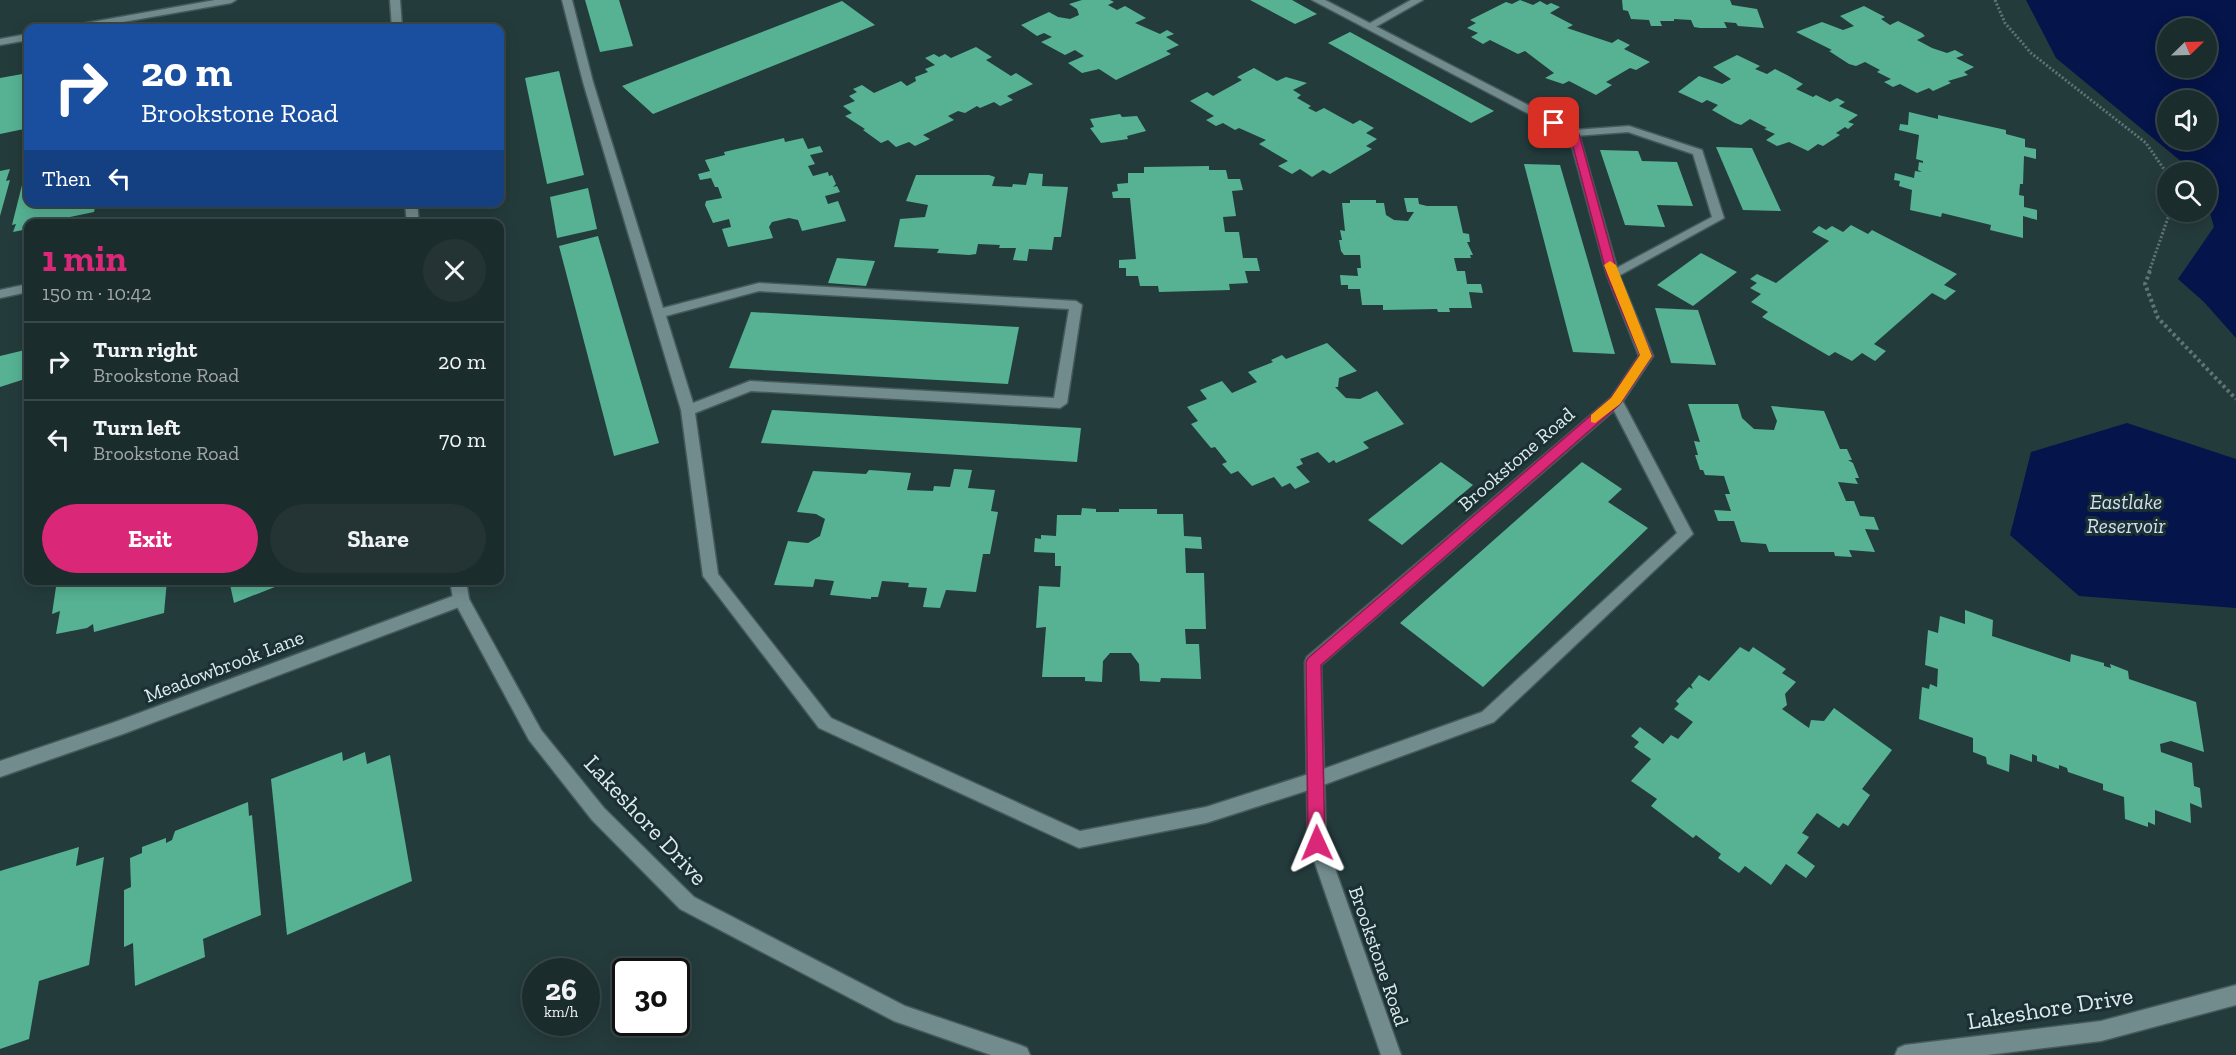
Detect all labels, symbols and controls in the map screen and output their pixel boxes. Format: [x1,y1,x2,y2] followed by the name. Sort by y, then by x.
[2157,18,2217,78] north arrow
[2157,18,2217,222] map controls
[141,46,232,97] text: 20 m
[42,48,120,126] icon: right
[2157,90,2217,150] button: sound
[141,97,338,129] text: Brookstone Road
[1528,97,1579,148] pin
[1537,106,1570,139] icon: arrive
[103,162,136,195] icon: left
[2157,162,2217,222] button: search
[42,165,91,192] text: Then
[42,237,127,280] text: 1 min
[423,239,486,302] button: close
[42,281,152,305] text: 150 m · 10:42
[93,336,197,363] text: Turn right
[42,345,75,378] icon: right
[438,348,486,375] text: 20 m
[93,363,239,387] text: Brookstone Road
[1453,402,1579,516] street label: Brookstone Road
[93,414,180,441] text: Turn left
[42,423,75,456] icon: left
[439,426,486,453] text: 70 m
[93,441,239,465] text: Brookstone Road
[2086,489,2166,538] water label: Eastlake Reservoir
[42,504,258,573] button: Exit
[270,504,486,573] button: Share
[141,625,307,707] street label: Meadowbrook Lane
[578,749,714,891] street label: Lakeshore Drive
[1285,811,1349,875] position arrow
[1344,883,1414,1029] street label: Brookstone Road
[612,958,690,1036] speed limit sign: 30
[545,972,577,1008] text: 26
[1965,981,2135,1035] street label: Lakeshore Drive
[544,1003,578,1021] text: km/h

